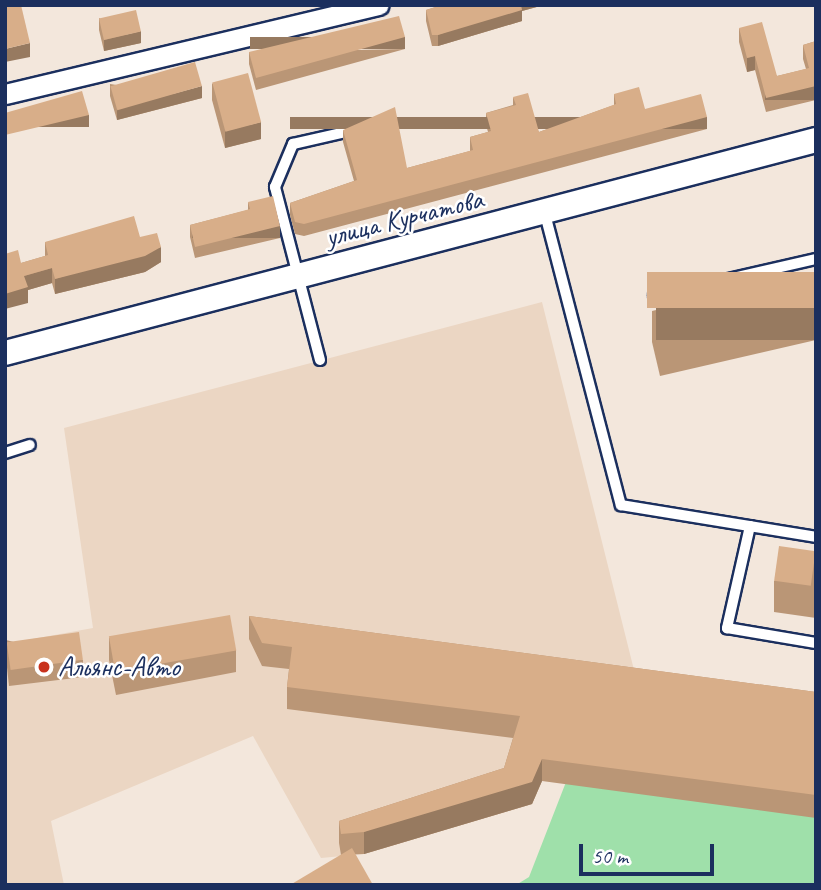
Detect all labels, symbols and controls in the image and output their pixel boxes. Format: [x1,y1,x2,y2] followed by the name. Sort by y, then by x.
[322,182,486,254] street label: улица Курчатова
[58,650,180,684] place label: Альянс-Авто
[36,659,52,675] marker: Альянс-Авто
[583,830,718,874] scale bar
[592,843,628,869] text: 50 m

